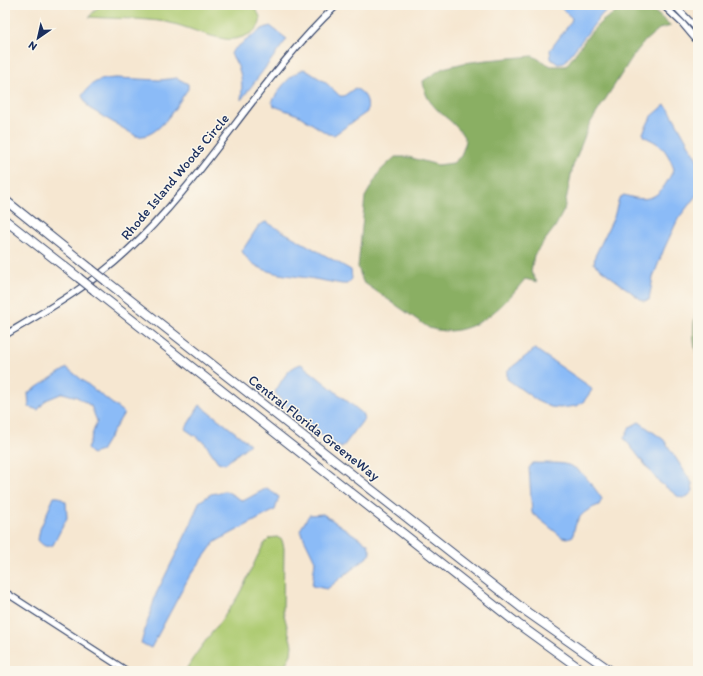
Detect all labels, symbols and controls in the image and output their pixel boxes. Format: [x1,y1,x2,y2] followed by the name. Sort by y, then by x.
[18,18,58,58] north arrow
[26,38,39,53] text: N
[117,110,233,244] street label: Rhode Island Woods Circle
[245,371,384,485] street label: Central Florida GreeneWay

